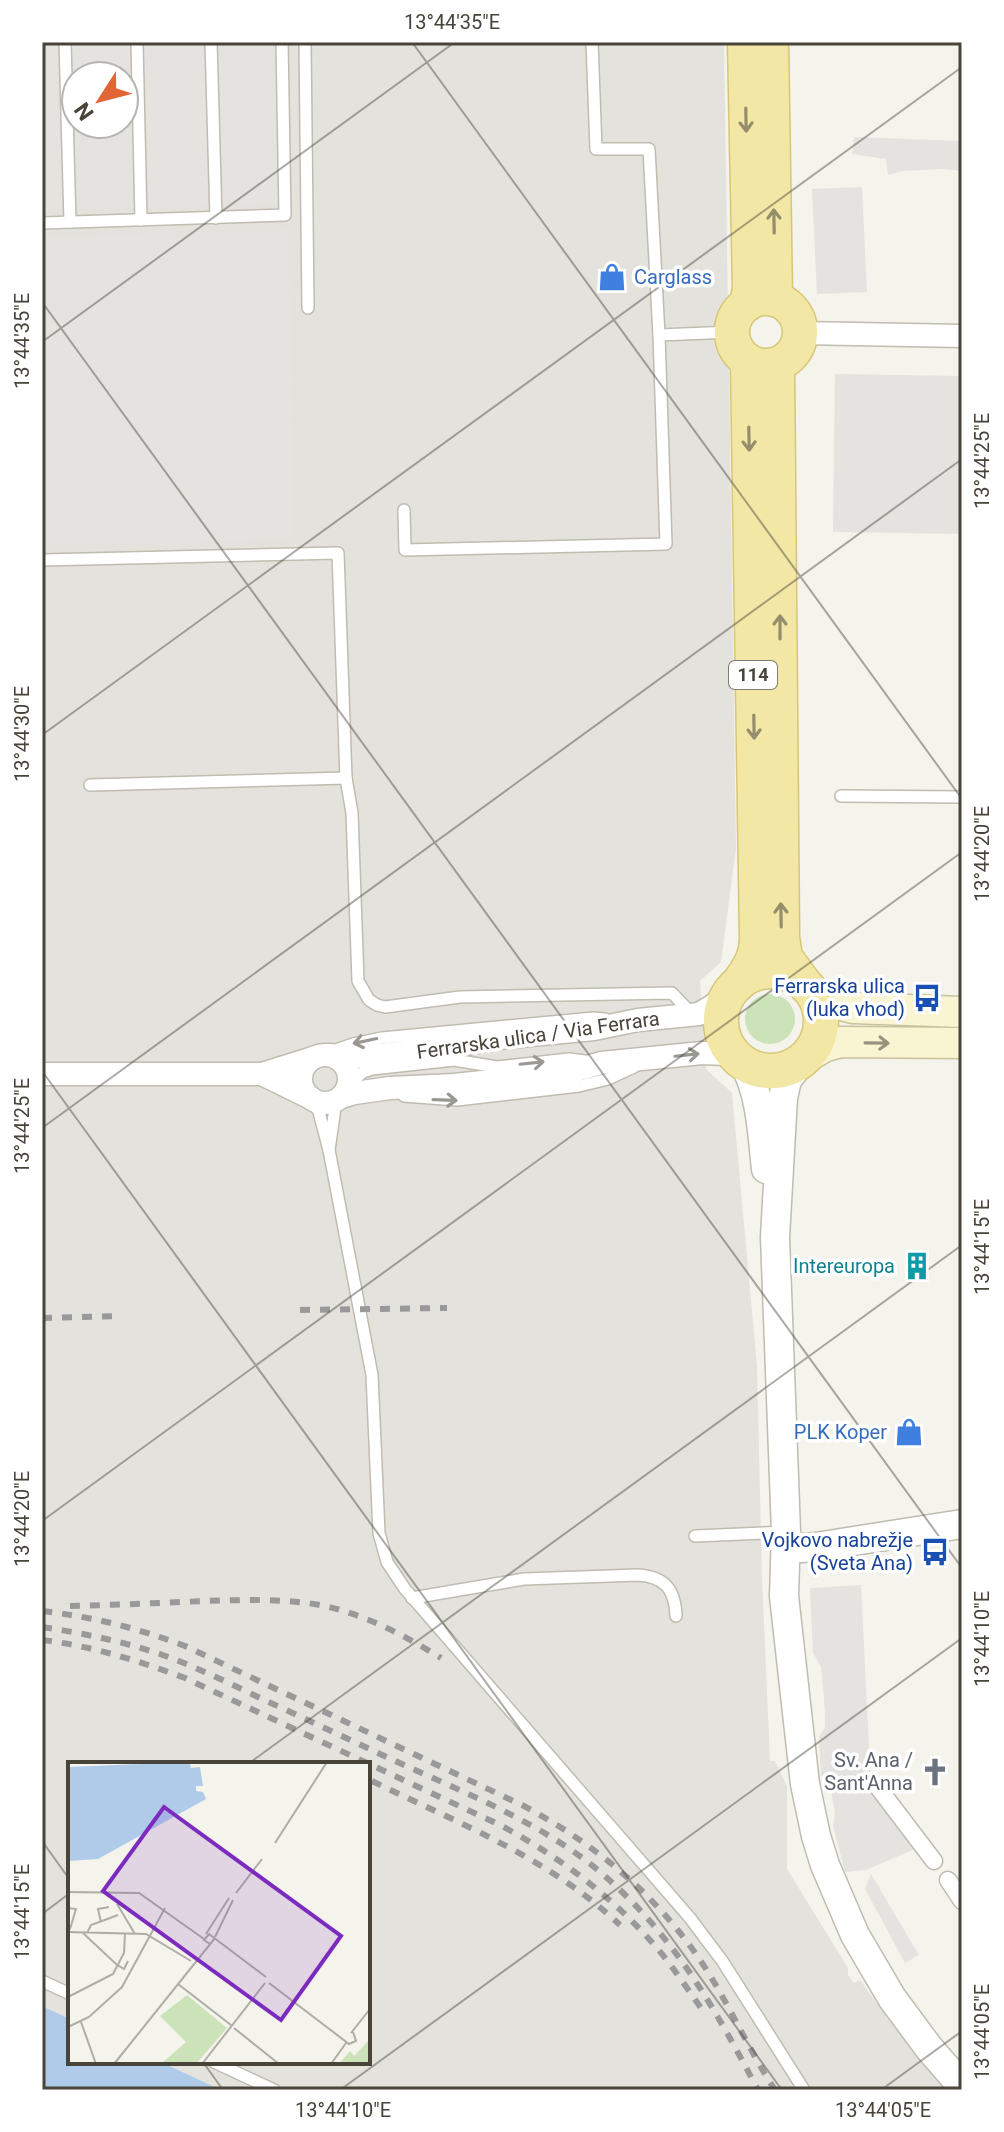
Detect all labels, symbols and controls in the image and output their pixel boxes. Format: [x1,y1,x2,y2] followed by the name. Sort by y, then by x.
[404,10,500,34] text: 13°44'35"E
[60,60,140,140] north arrow
[70,98,99,125] text: N
[739,106,754,133] one-way arrow
[767,208,782,235] one-way arrow
[597,262,627,292] shop icon: Carglass
[634,265,712,289] place label: Carglass
[10,293,34,389] text: 13°44'35"E
[970,413,994,509] text: 13°44'25"E
[741,425,757,452] one-way arrow
[772,614,788,641] one-way arrow
[729,661,777,689] road number: 114
[10,686,34,782] text: 13°44'30"E
[746,713,761,740] one-way arrow
[970,806,994,902] text: 13°44'20"E
[773,902,789,929] one-way arrow
[774,974,905,1021] place label: Ferrarska ulica (luka vhod)
[912,983,942,1013] bus stop icon: Ferrarska ulica (luka vhod)
[415,1006,661,1064] street label: Ferrarska ulica / Via Ferrara
[353,1034,378,1049] one-way arrow
[863,1035,890,1050] one-way arrow
[673,1047,700,1062] one-way arrow
[518,1055,545,1070] one-way arrow
[10,1078,34,1174] text: 13°44'25"E
[431,1092,458,1107] one-way arrow
[970,1199,994,1295] text: 13°44'15"E
[902,1251,932,1281] building icon: Intereuropa
[793,1254,895,1278] place label: Intereuropa
[894,1417,924,1447] shop icon: PLK Koper
[794,1420,887,1444] place label: PLK Koper
[10,1471,34,1567] text: 13°44'20"E
[762,1528,913,1575] place label: Vojkovo nabrežje (Sveta Ana)
[920,1537,950,1567] bus stop icon: Vojkovo nabrežje (Sveta Ana)
[970,1591,994,1687] text: 13°44'10"E
[824,1748,913,1795] place label: Sv. Ana / Sant'Anna
[920,1757,950,1787] church icon: Sv. Ana / Sant'Anna
[68,1762,370,2064] inset map
[10,1864,34,1960] text: 13°44'15"E
[970,1984,994,2080] text: 13°44'05"E
[295,2098,391,2122] text: 13°44'10"E
[835,2098,931,2122] text: 13°44'05"E

